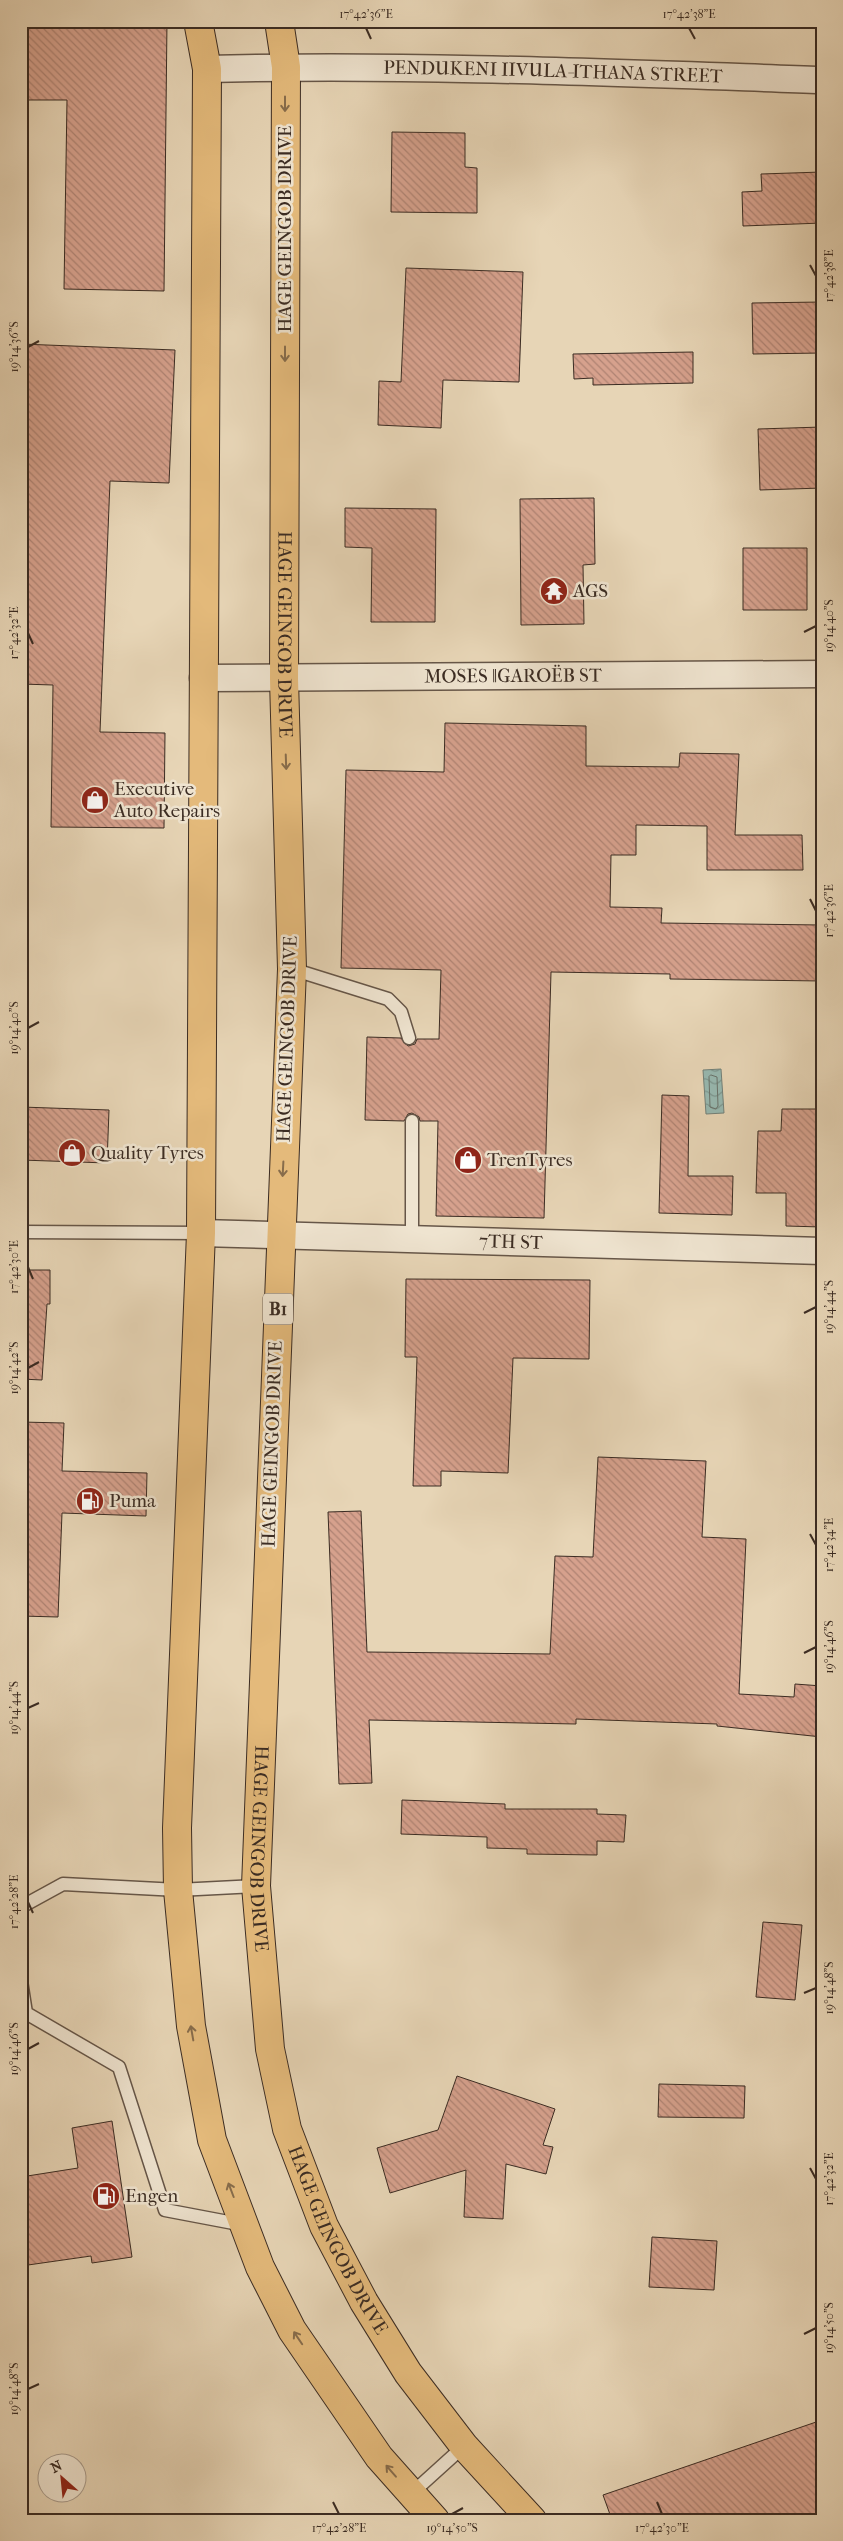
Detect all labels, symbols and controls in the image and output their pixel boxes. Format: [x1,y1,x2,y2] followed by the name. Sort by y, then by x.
[339,7,393,21] text: 17°42'36"E
[662,7,716,21] text: 17°42'38"E
[383,57,723,88] street label: PENDUKENI IIVULA-ITHANA STREET
[281,96,290,112] one-way arrow
[274,125,296,332] street label: HAGE GEINGOB DRIVE
[822,249,836,303] text: 17°42'38"E
[7,321,21,373] text: 19°14'36"S
[280,346,290,362] one-way arrow
[273,531,297,739] street label: HAGE GEINGOB DRIVE
[539,576,569,606] temple icon: AGS
[572,580,608,602] place label: AGS
[822,599,836,653] text: 19°14'40"S
[7,606,21,660] text: 17°42'32"E
[424,664,602,688] street label: MOSES ǁGAROËB ST
[281,754,291,770] one-way arrow
[113,778,220,822] place label: Executive Auto Repairs
[80,785,110,815] shop icon: Executive Auto Repairs
[822,884,836,938] text: 17°42'36"E
[272,935,302,1143] street label: HAGE GEINGOB DRIVE
[7,1001,21,1055] text: 19°14'40"S
[57,1138,87,1168] shop icon: Quality Tyres
[91,1142,204,1164] place label: Quality Tyres
[453,1145,483,1175] shop icon: TrenTyres
[487,1149,572,1171] place label: TrenTyres
[279,1161,288,1177] one-way arrow
[479,1230,543,1254] street label: 7TH ST
[7,1240,21,1294] text: 17°42'30"E
[822,1280,836,1334] text: 19°14'44"S
[263,1294,293,1325] road number: B1
[257,1340,287,1548] street label: HAGE GEINGOB DRIVE
[7,1341,21,1395] text: 19°14'42"S
[75,1486,105,1516] fuel station icon: Puma
[109,1490,156,1512] place label: Puma
[822,1518,836,1572] text: 17°42'34"E
[822,1620,836,1674] text: 19°14'46"S
[7,1681,21,1735] text: 19°14'44"S
[245,1745,273,1953] street label: HAGE GEINGOB DRIVE
[7,1875,21,1929] text: 17°42'28"E
[822,1962,836,2014] text: 19°14'48"S
[7,2022,21,2076] text: 19°14'46"S
[187,2025,197,2041] one-way arrow
[283,2143,393,2339] street label: HAGE GEINGOB DRIVE
[822,2152,836,2206] text: 17°42'32"E
[91,2181,121,2211] fuel station icon: Engen
[226,2183,235,2198] one-way arrow
[125,2185,178,2207] place label: Engen
[822,2302,836,2354] text: 19°14'50"S
[292,2331,303,2345] one-way arrow
[7,2363,21,2415] text: 19°14'48"S
[38,2454,88,2504] north arrow
[48,2457,65,2477] text: N
[385,2464,397,2477] one-way arrow
[312,2521,366,2535] text: 17°42'28"E
[426,2521,478,2535] text: 19°14'50"S
[635,2521,689,2535] text: 17°42'30"E

